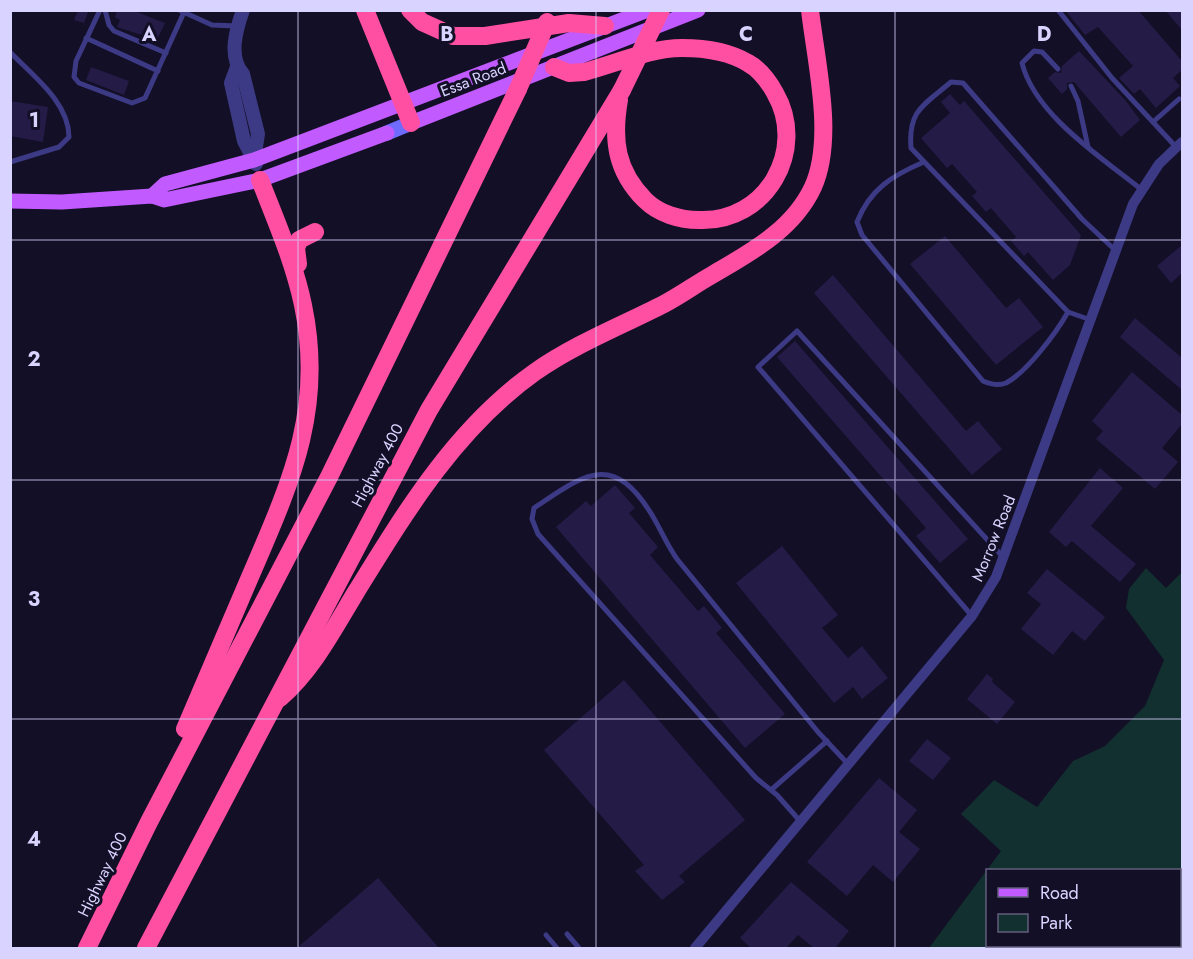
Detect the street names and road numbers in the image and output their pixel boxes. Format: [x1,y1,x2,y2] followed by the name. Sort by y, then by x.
[437,56,509,103] street label: Essa Road
[346,419,409,511] street label: Highway 400
[966,492,1021,585] street label: Morrow Road
[72,828,133,921] street label: Highway 400

